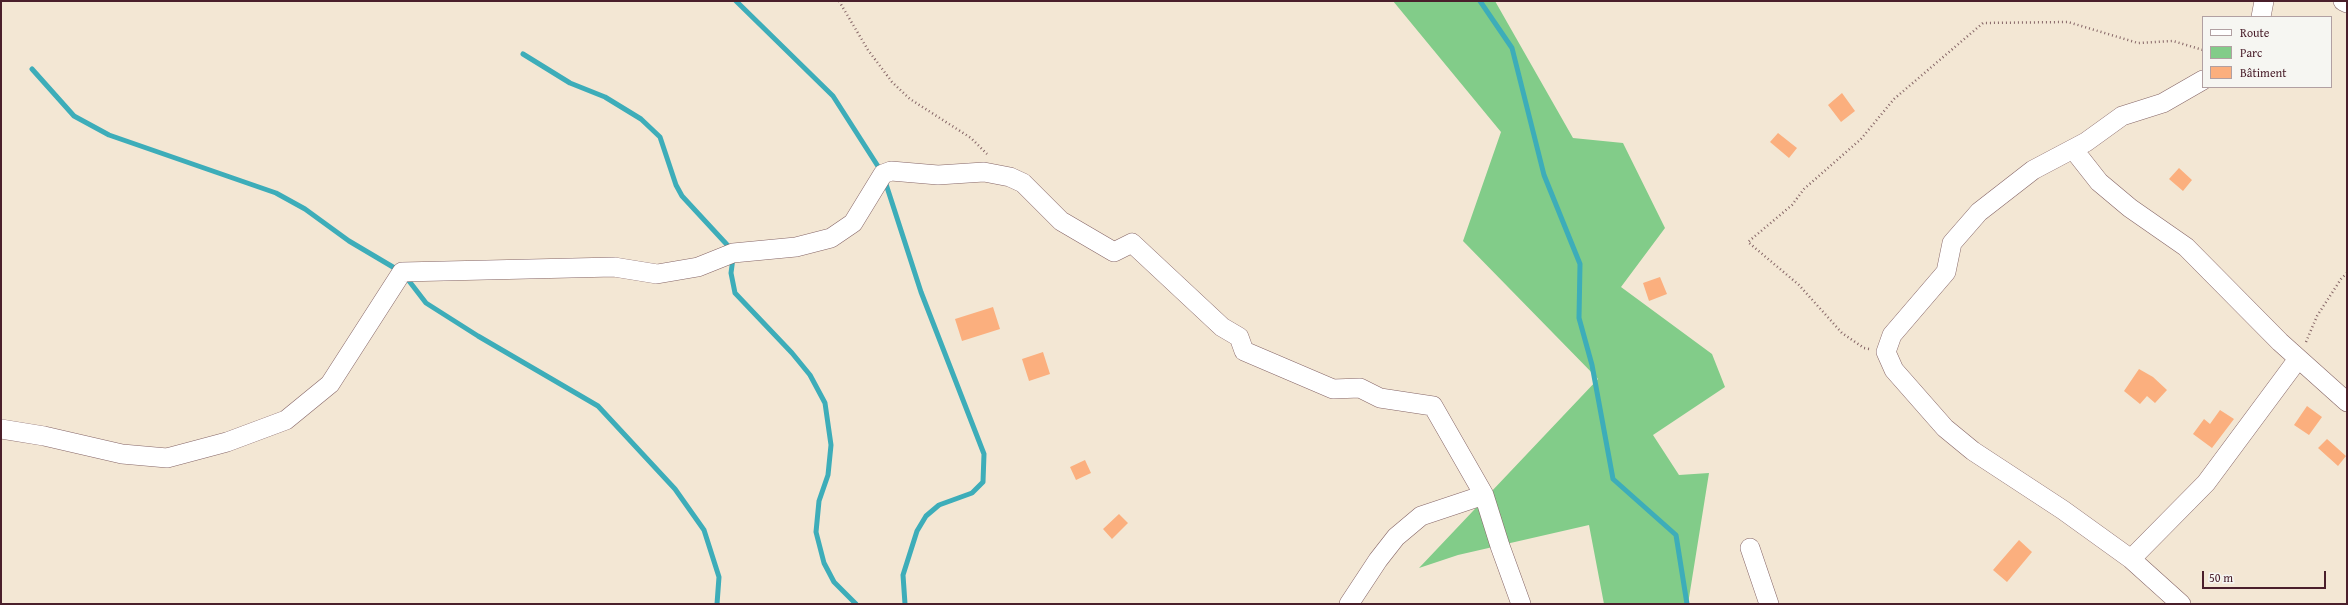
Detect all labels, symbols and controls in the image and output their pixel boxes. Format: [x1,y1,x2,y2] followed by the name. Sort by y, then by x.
[2202,16,2332,88] legend
[2240,24,2269,41] text: Route
[2240,44,2262,61] text: Parc
[2240,64,2287,81] text: Bâtiment
[2204,563,2328,589] scale bar
[2209,569,2233,586] text: 50 m

